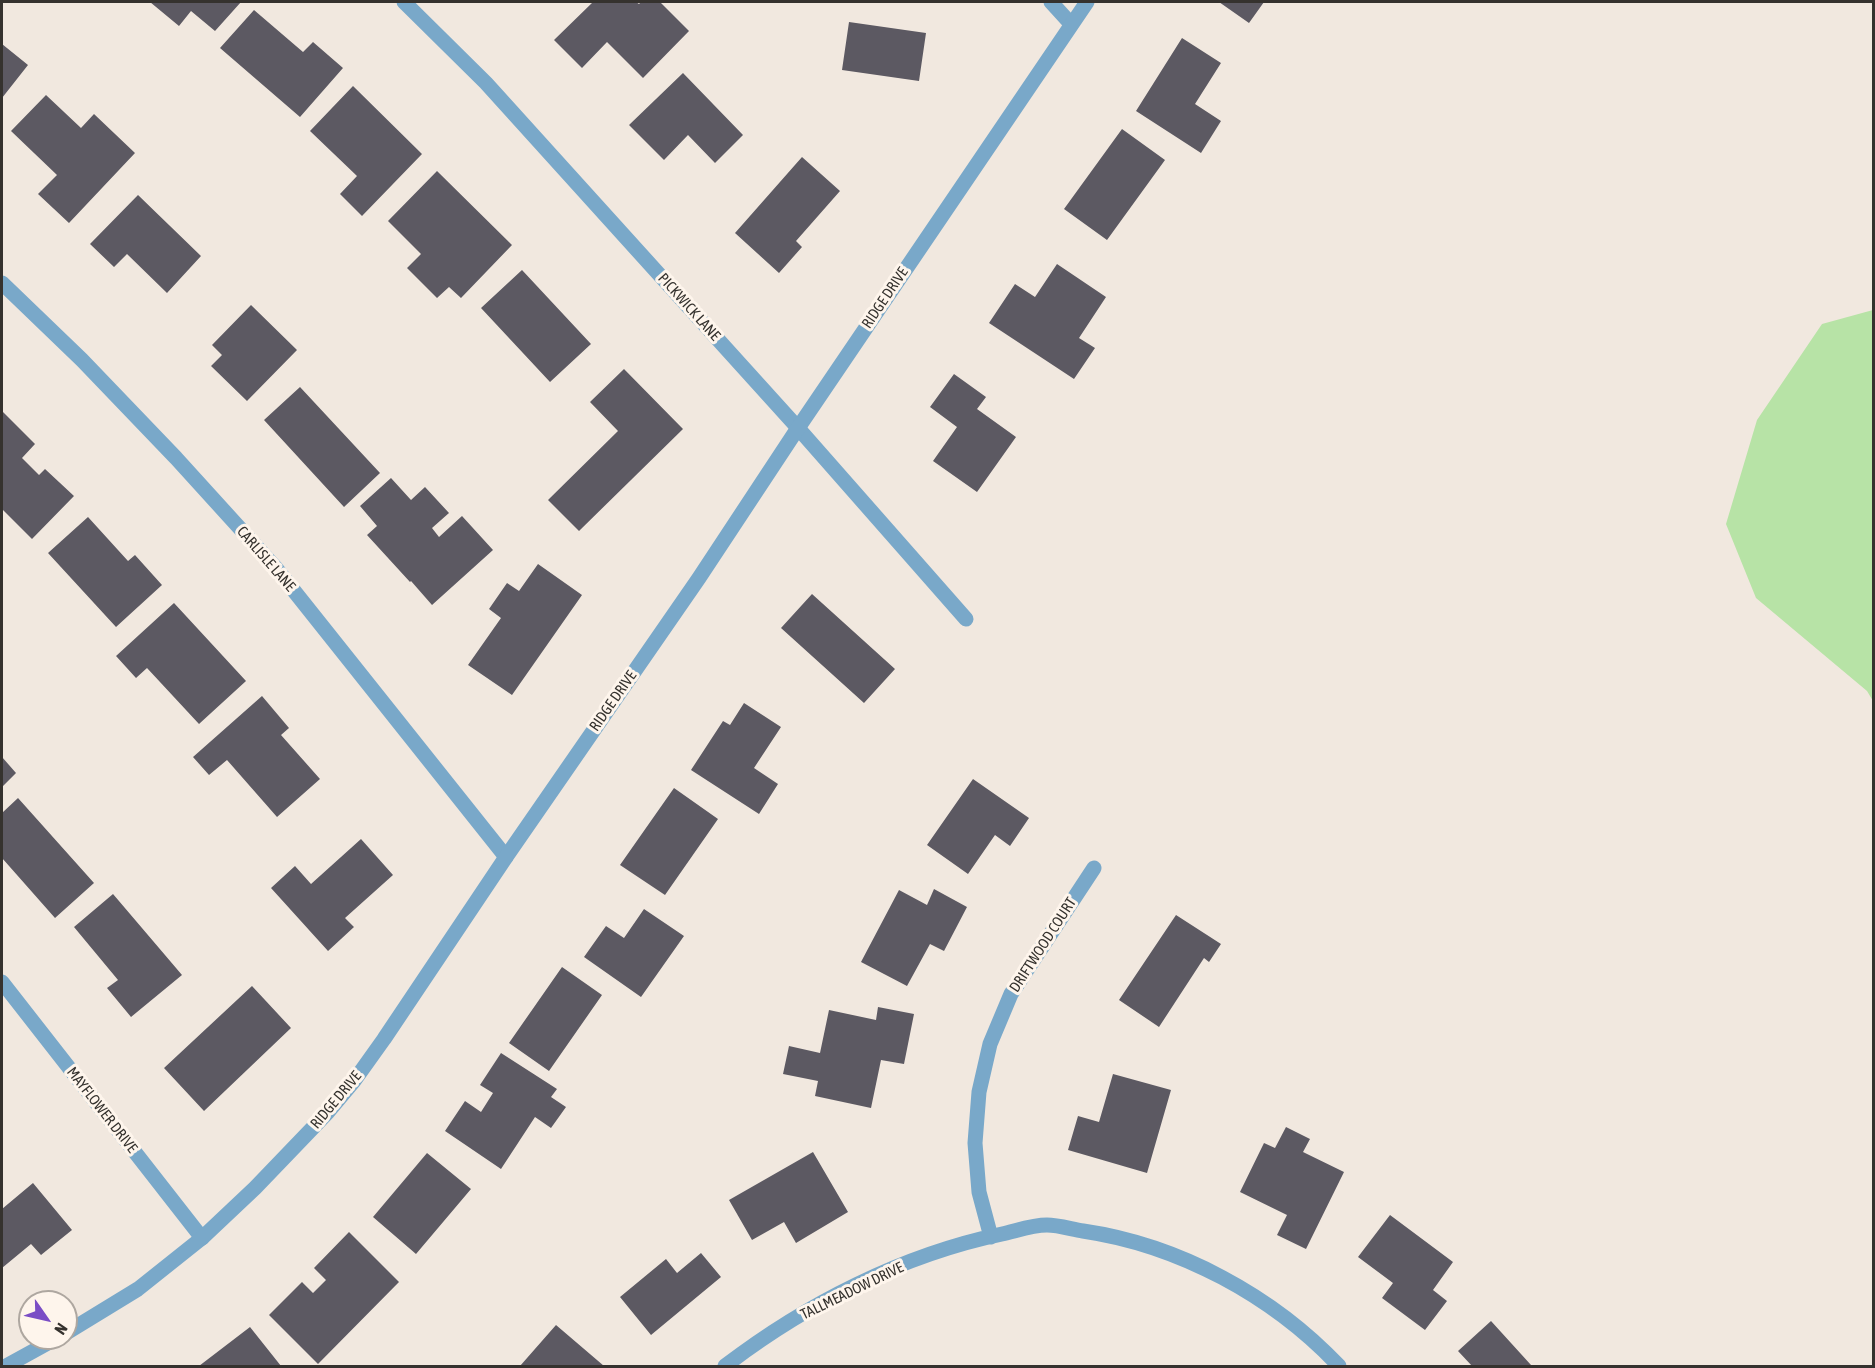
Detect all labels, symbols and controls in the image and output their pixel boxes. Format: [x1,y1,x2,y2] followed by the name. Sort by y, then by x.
[858,264,912,332] street label: RIDGE DRIVE
[654,270,724,344] street label: PICKWICK LANE
[233,523,299,595] street label: CARLISLE LANE
[586,667,640,735] street label: RIDGE DRIVE
[1006,894,1080,996] street label: DRIFTWOOD COURT
[63,1064,141,1156] street label: MAYFLOWER DRIVE
[307,1068,365,1132] street label: RIDGE DRIVE
[798,1258,906,1324] street label: TALLMEADOW DRIVE
[18,1290,78,1350] north arrow
[51,1320,71,1338] text: N

